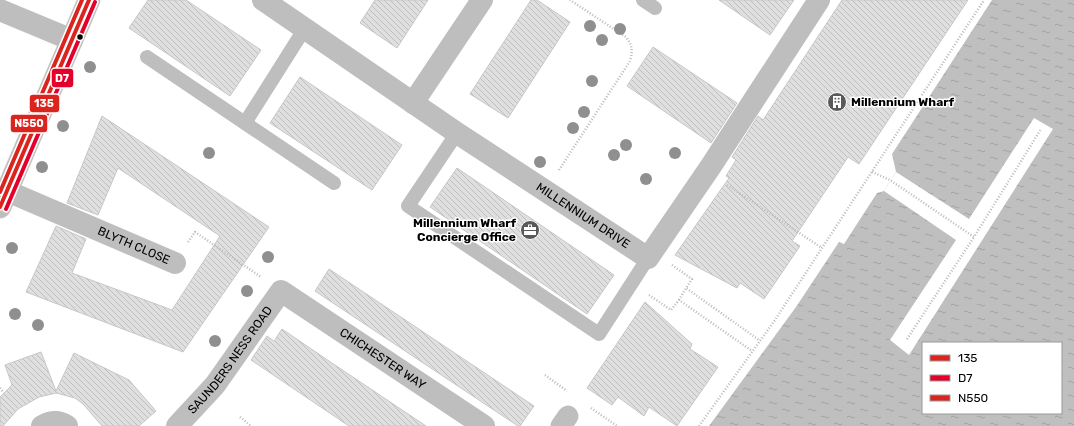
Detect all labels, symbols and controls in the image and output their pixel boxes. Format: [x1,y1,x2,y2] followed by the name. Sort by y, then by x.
[75,32,85,42] unlabelled marker
[51,68,74,88] line badge: D7
[55,72,70,85] text: D7
[826,91,848,113] building icon: Millennium Wharf
[29,94,60,113] line badge: 135
[851,95,955,109] place label: Millennium Wharf
[34,97,54,110] text: 135
[10,114,48,133] line badge: N550
[14,117,44,130] text: N550
[534,180,633,251] street label: MILLENNIUM DRIVE
[413,216,517,244] place label: Millennium Wharf Concierge Office
[519,219,541,241] office icon: Millennium Wharf Concierge Office
[96,224,172,267] street label: BLYTH CLOSE
[185,303,275,417] street label: SAUNDERS NESS ROAD
[337,325,429,392] street label: CHICHESTER WAY
[922,342,1062,414] legend
[958,351,977,365] text: 135
[958,371,972,385] text: D7
[958,391,988,405] text: N550

